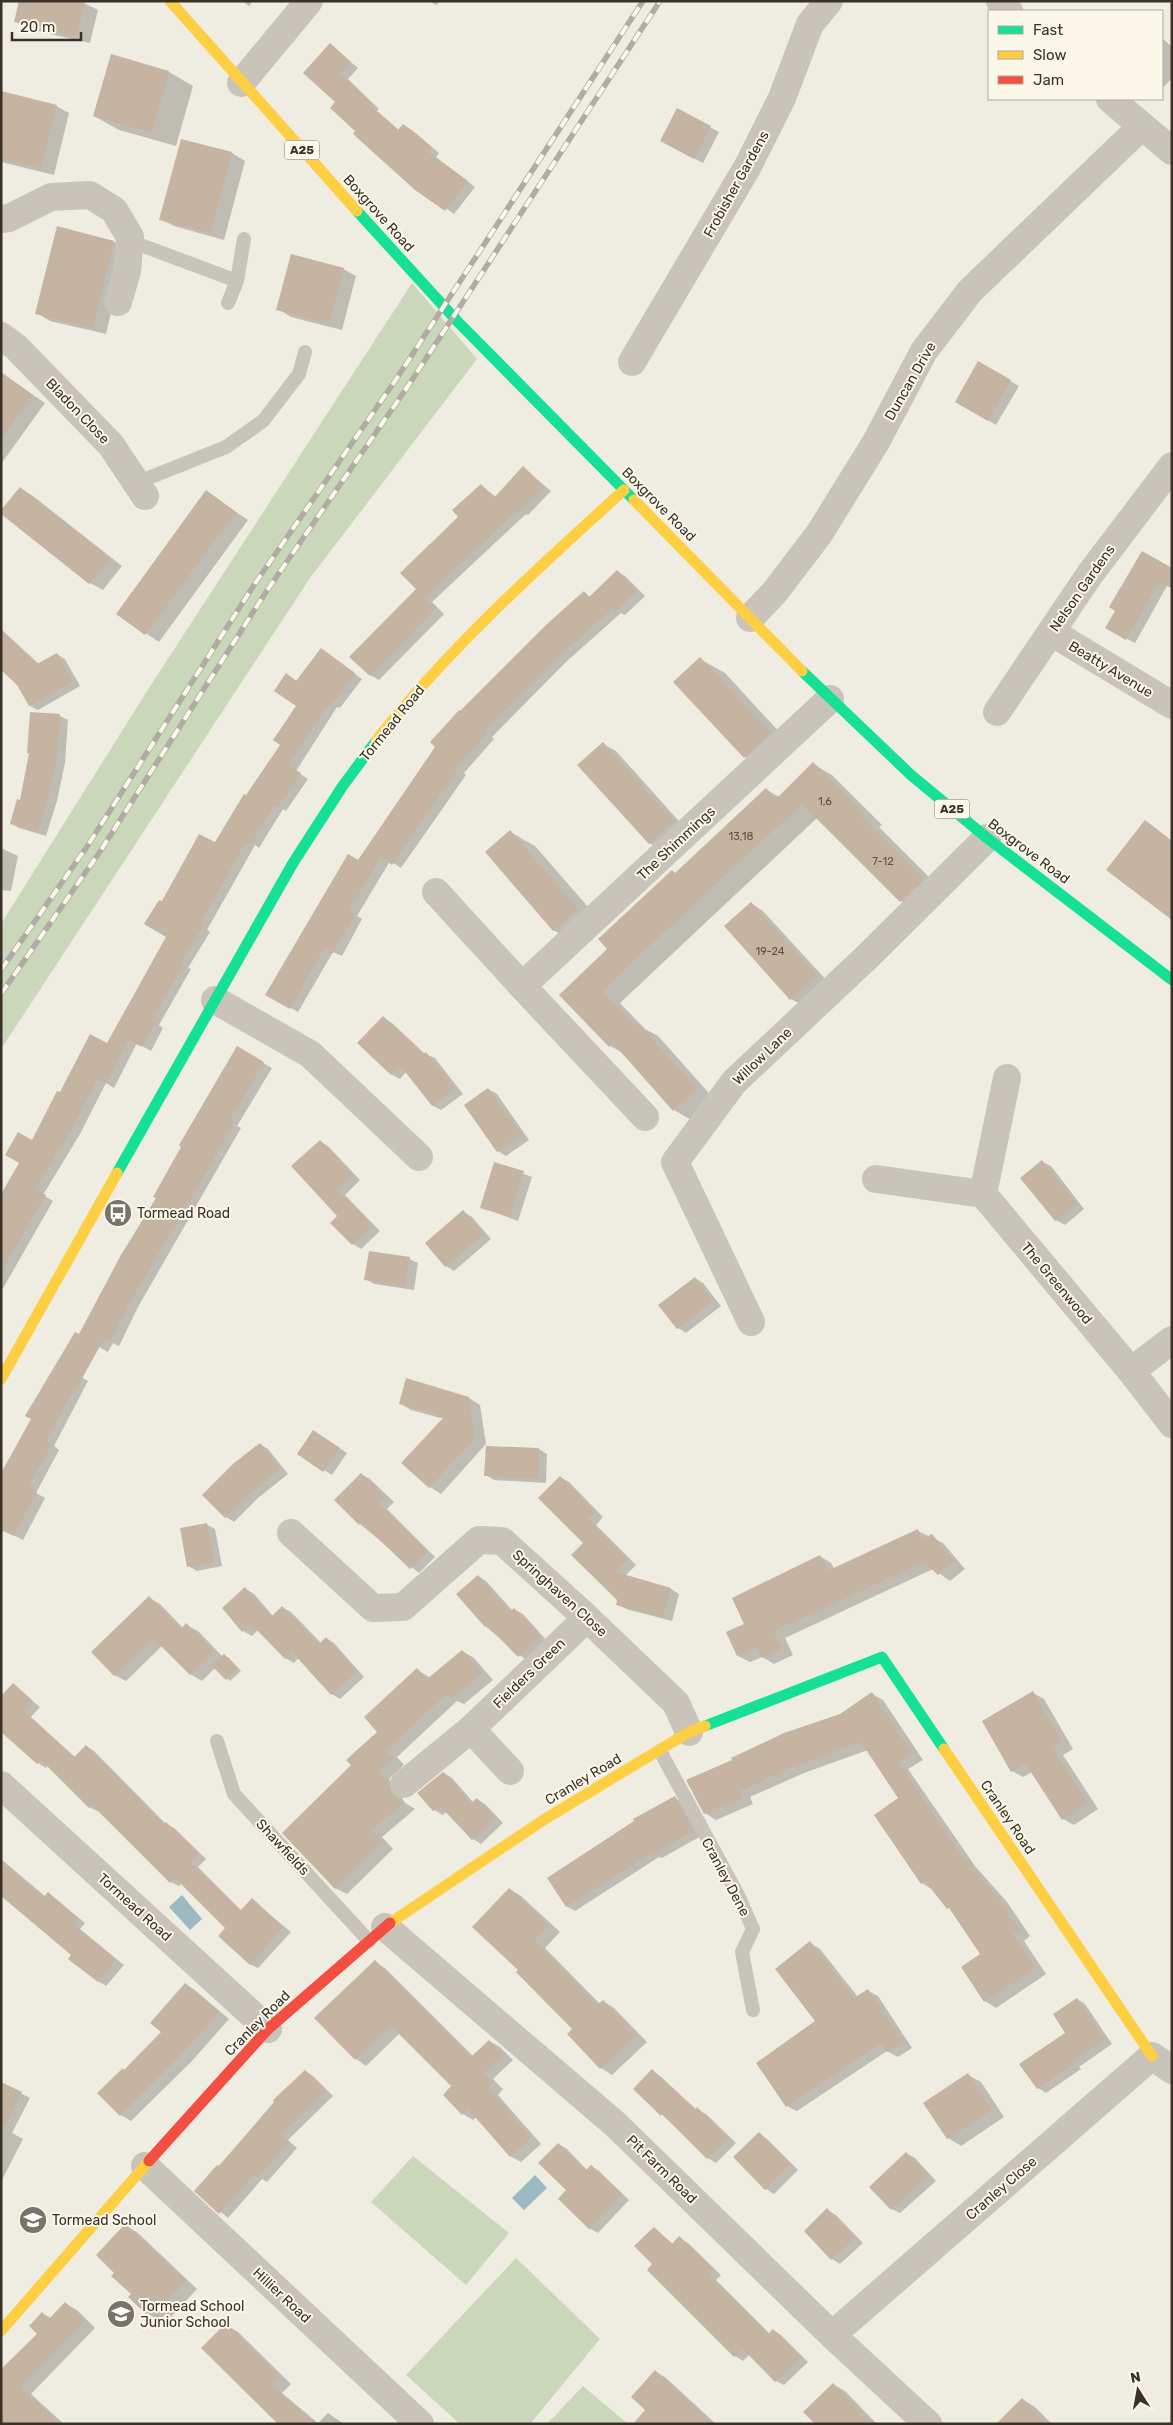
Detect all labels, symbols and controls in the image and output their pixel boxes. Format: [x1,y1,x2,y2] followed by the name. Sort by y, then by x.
[12,10,81,42] scale bar
[988,10,1163,100] legend
[20,18,55,36] text: 20 m
[1033,21,1063,39] text: Fast
[1033,46,1066,64] text: Slow
[1033,71,1064,89] text: Jam
[700,128,773,240] street label: Frobisher Gardens
[284,140,320,160] road number: A25
[340,171,418,255] street label: Boxgrove Road
[881,339,940,423] street label: Duncan Drive
[42,375,113,448] street label: Bladon Close
[618,464,699,545] street label: Boxgrove Road
[1046,542,1119,635] street label: Nelson Gardens
[1066,638,1156,701] street label: Beatty Avenue
[356,682,428,765] street label: Tormead Road
[818,795,832,808] house number: 1,6
[934,800,970,819] road number: A25
[634,803,719,884] street label: The Shimmings
[985,815,1073,888] street label: Boxgrove Road
[728,830,754,843] house number: 13,18
[872,855,894,868] house number: 7-12
[755,945,785,958] house number: 19-24
[729,1024,796,1089] street label: Willow Lane
[103,1198,133,1228] bus stop icon: Tormead Road
[137,1205,230,1222] place label: Tormead Road
[1017,1239,1096,1328] street label: The Greenwood
[509,1546,611,1641] street label: Springhaven Close
[490,1635,569,1712] street label: Fielders Green
[542,1750,624,1809] street label: Cranley Road
[977,1777,1039,1858] street label: Cranley Road
[252,1816,313,1879] street label: Shawfields
[698,1835,753,1919] street label: Cranley Dene
[94,1870,175,1945] street label: Tormead Road
[221,1987,294,2060] street label: Cranley Road
[623,2132,700,2207] street label: Pit Farm Road
[962,2153,1040,2224] street label: Cranley Close
[18,2205,48,2235] school or university icon: Tormead School
[52,2212,156,2229] place label: Tormead School
[249,2264,314,2326] street label: Hillier Road
[140,2298,244,2331] place label: Tormead School Junior School
[106,2299,136,2329] school or university icon: Tormead School Junior School
[1113,2365,1163,2415] north arrow
[1129,2368,1142,2387] text: N

